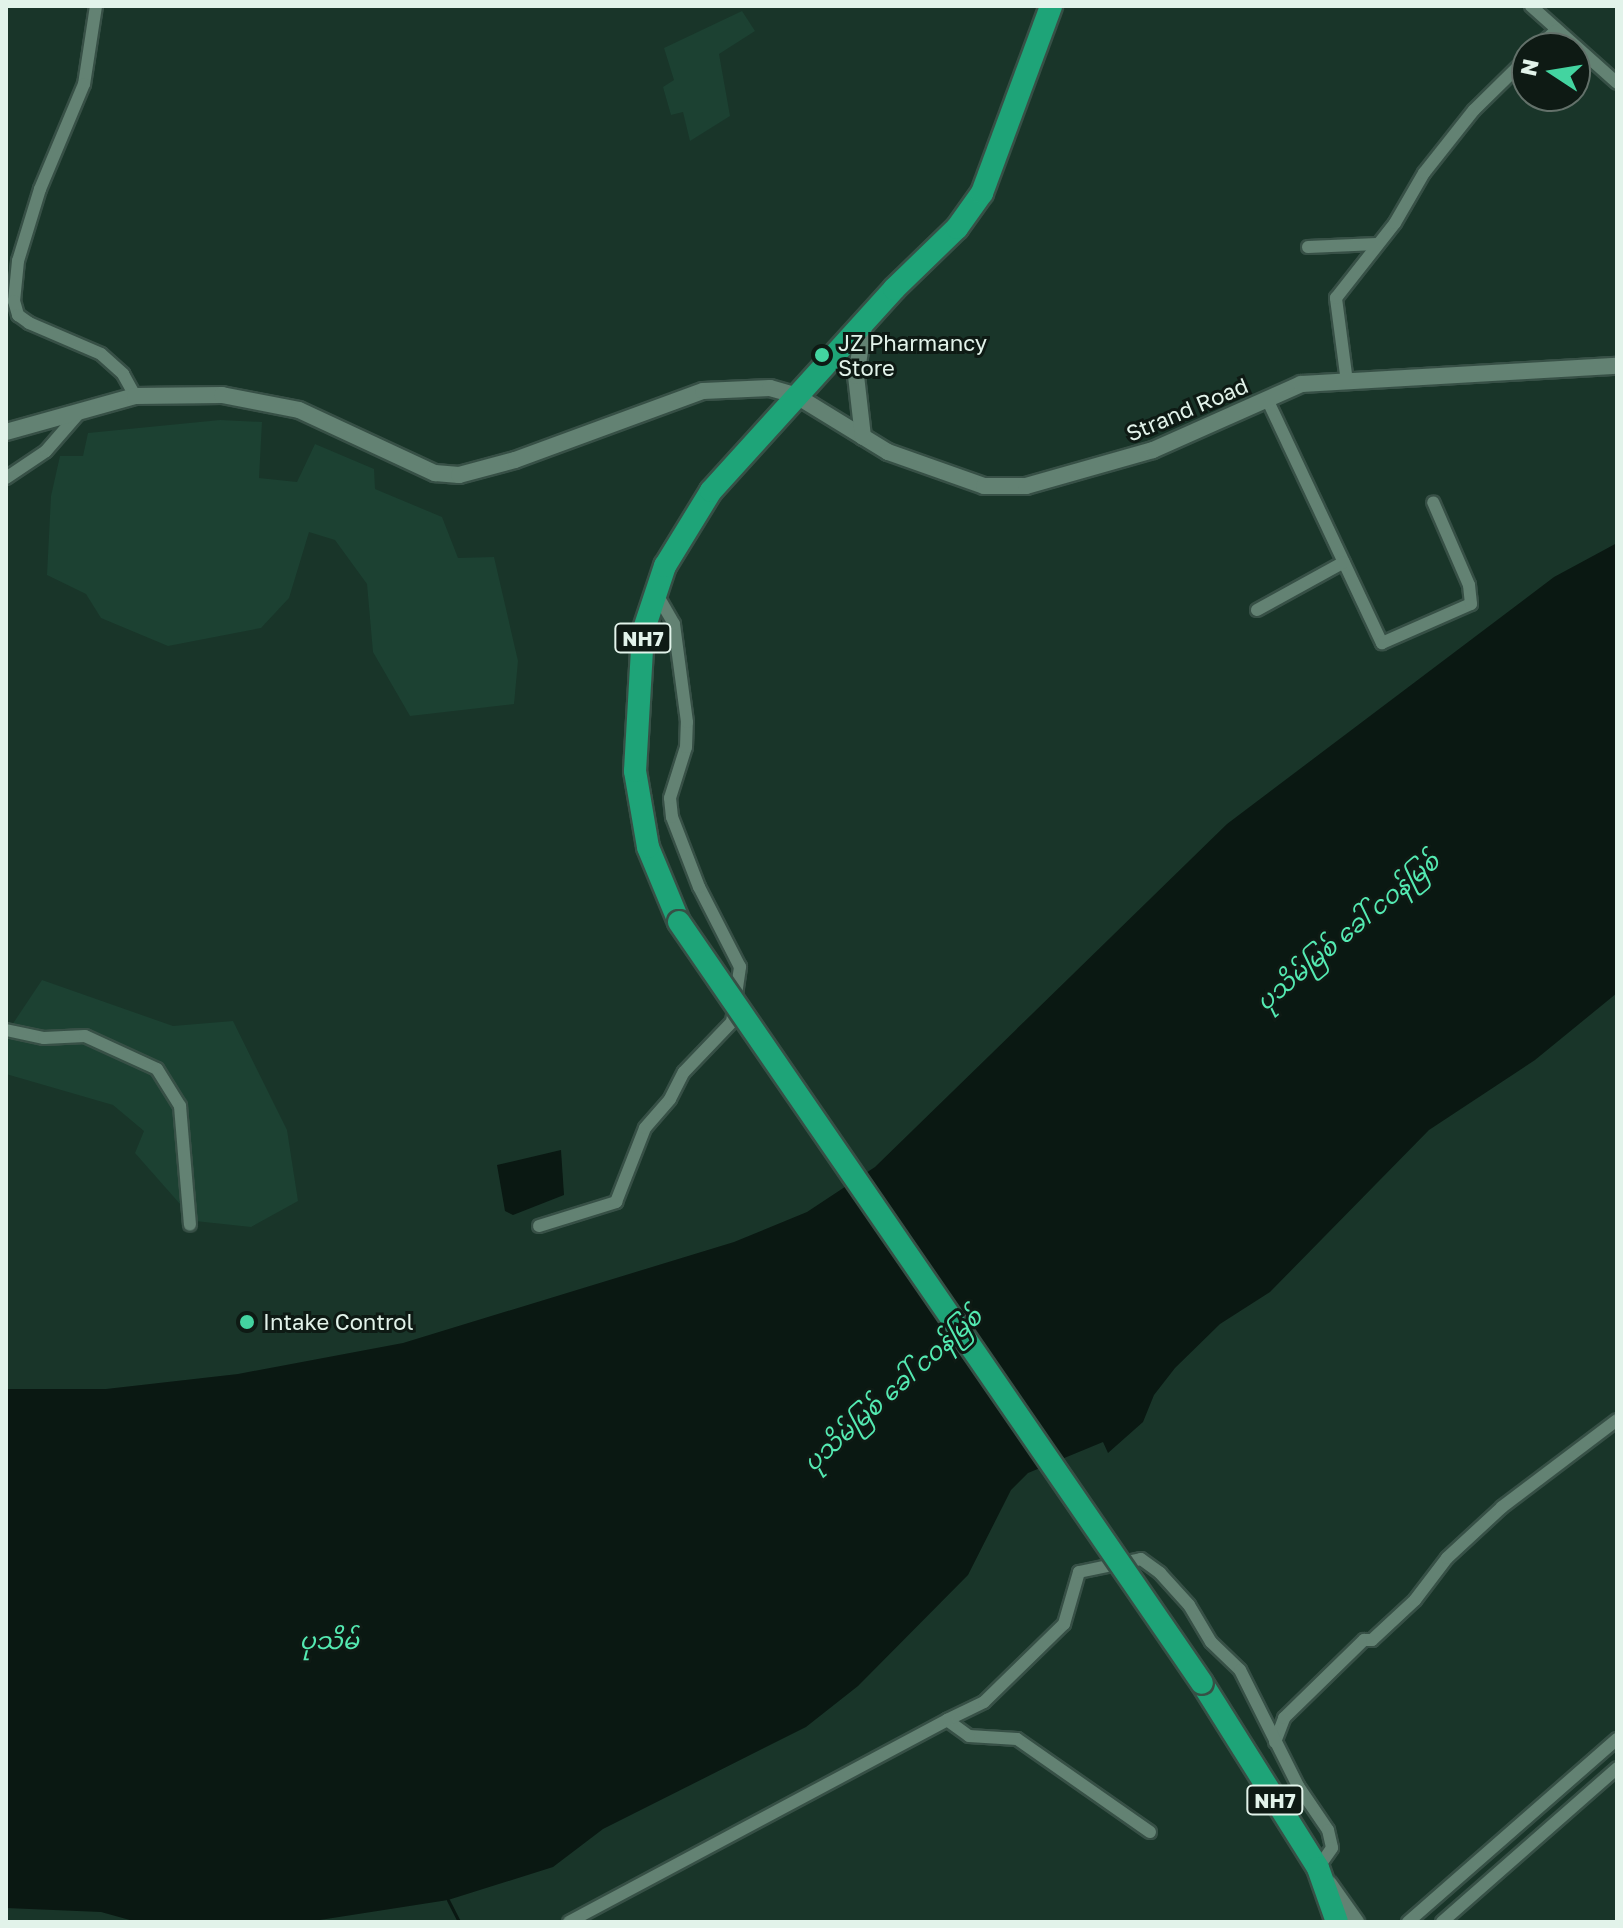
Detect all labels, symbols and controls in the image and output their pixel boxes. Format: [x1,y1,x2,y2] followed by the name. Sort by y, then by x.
[1511,32,1591,112] north arrow
[1514,56,1544,78] text: N
[838,329,987,380] place label: JZ Pharmancy Store
[813,346,831,364] marker: JZ Pharmancy Store
[1122,372,1252,446] street label: Strand Road
[613,622,673,654] road number: NH7
[1250,846,1444,1016] water label: ပုသိမ်မြစ် ခေါ် ငဝန်မြစ်
[797,1301,987,1477] water label: ပုသိမ်မြစ် ခေါ် ငဝန်မြစ်
[263,1309,414,1335] place label: Intake Control
[238,1313,256,1331] marker: Intake Control
[299,1626,359,1654] water label: ပုသိမ်
[1245,1784,1305,1816] road number: NH7

